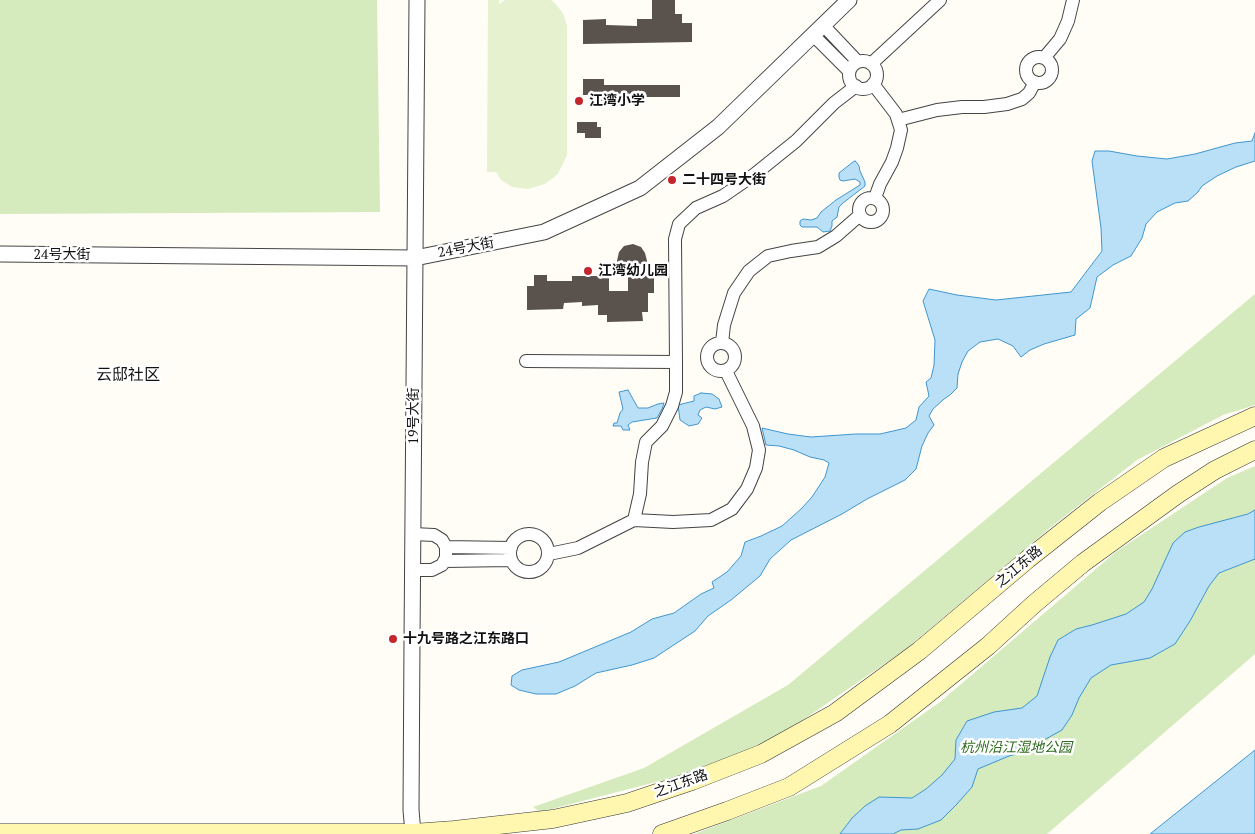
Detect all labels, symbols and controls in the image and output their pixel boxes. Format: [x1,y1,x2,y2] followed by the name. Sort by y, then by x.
[589,93,645,109] place label: 江湾小学
[573,95,585,107] marker: 江湾小学
[682,172,766,188] place label: 二十四号大街
[666,174,678,186] marker: 二十四号大街
[436,234,496,262] street label: 24号大街
[34,247,90,263] street label: 24号大街
[598,263,668,279] place label: 江湾幼儿园
[582,265,594,277] marker: 江湾幼儿园
[96,365,160,385] district label: 云邸社区
[406,388,422,444] street label: 19号大街
[992,543,1046,591] street label: 之江东路
[403,631,529,647] place label: 十九号路之江东路口
[387,633,399,645] marker: 十九号路之江东路口
[960,740,1072,756] park label: 杭州沿江湿地公园
[652,767,710,801] street label: 之江东路

